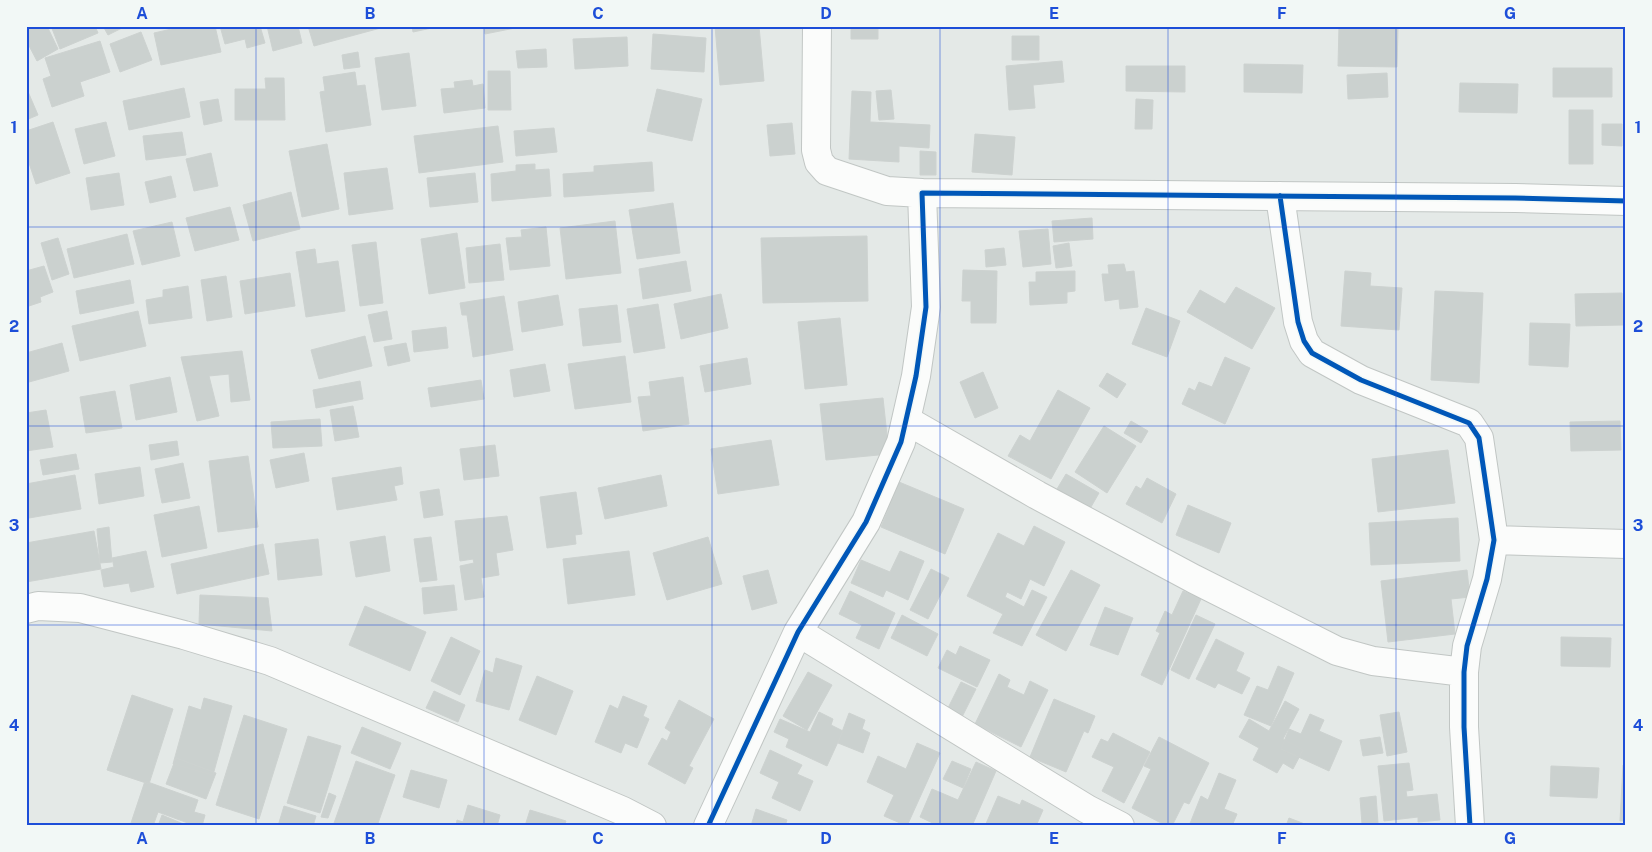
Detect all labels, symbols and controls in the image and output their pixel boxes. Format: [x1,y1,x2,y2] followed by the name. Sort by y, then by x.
[136,4,148,23] text: A
[365,4,376,23] text: B
[592,4,604,23] text: C
[820,4,832,23] text: D
[1049,4,1059,23] text: E
[1277,4,1287,23] text: F
[1504,4,1516,23] text: G
[11,118,17,137] text: 1
[1635,118,1641,137] text: 1
[9,317,19,336] text: 2
[1633,317,1643,336] text: 2
[9,516,19,535] text: 3
[1633,516,1643,535] text: 3
[9,716,20,735] text: 4
[1633,716,1644,735] text: 4
[136,829,148,848] text: A
[365,829,376,848] text: B
[592,829,604,848] text: C
[820,829,832,848] text: D
[1049,829,1059,848] text: E
[1277,829,1287,848] text: F
[1504,829,1516,848] text: G

